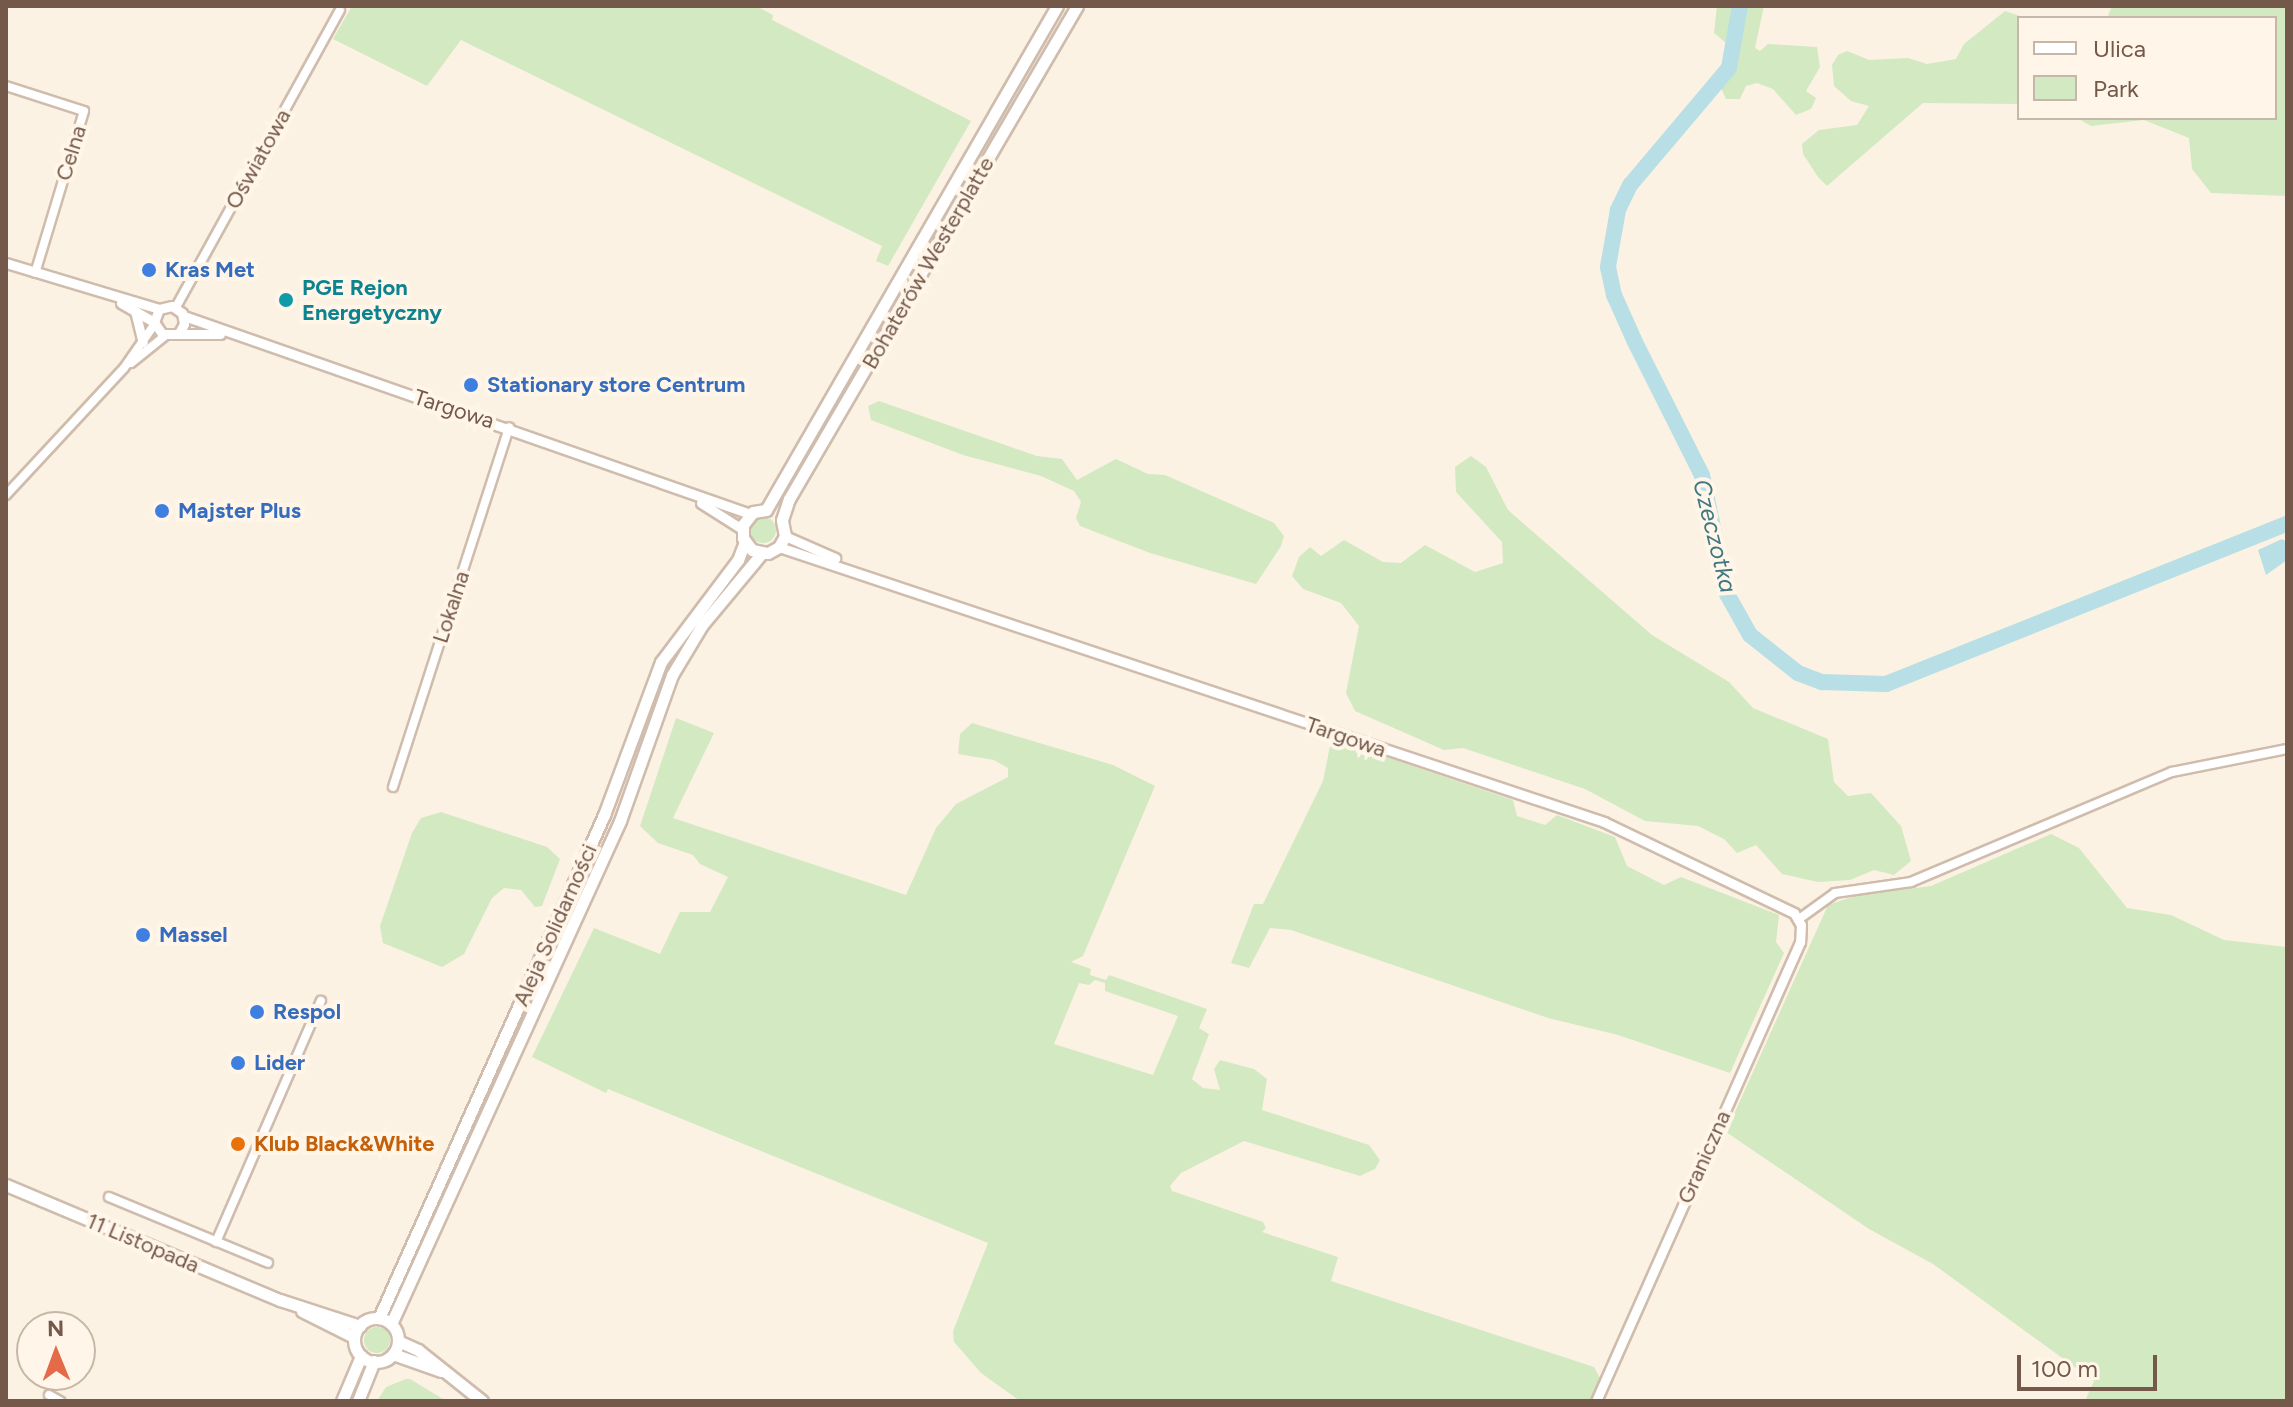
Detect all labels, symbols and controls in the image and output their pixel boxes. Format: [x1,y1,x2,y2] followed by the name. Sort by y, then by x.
[2017,16,2277,120] legend
[2093,34,2146,63] text: Ulica
[2093,74,2139,103] text: Park
[220,105,296,213] street label: Oświatowa
[50,122,92,184] street label: Celna
[856,152,1000,374] street label: Bohaterów Westerplatte
[165,257,255,283] place label: Kras Met
[140,261,158,279] marker: Kras Met
[302,274,442,326] place label: PGE Rejon Energetyczny
[277,291,295,309] marker: PGE Rejon Energetyczny
[487,372,746,398] place label: Stationary store Centrum
[462,376,480,394] marker: Stationary store Centrum
[410,384,498,434] street label: Targowa
[1687,476,1743,596] water label: Czeczotka
[178,498,301,524] place label: Majster Plus
[153,502,171,520] marker: Majster Plus
[427,568,475,646] street label: Lokalna
[1302,711,1390,763] street label: Targowa
[507,840,603,1010] street label: Aleja Solidarności
[159,922,228,948] place label: Massel
[134,926,152,944] marker: Massel
[273,999,341,1025] place label: Respol
[248,1003,266,1021] marker: Respol
[254,1050,305,1076] place label: Lider
[229,1054,247,1072] marker: Lider
[1672,1106,1736,1208] street label: Graniczna
[254,1131,434,1157] place label: Klub Black&White
[229,1135,247,1153] marker: Klub Black&White
[83,1207,203,1279] street label: 11 Listopada
[16,1311,96,1391] north arrow
[47,1315,64,1342] text: N
[2021,1339,2161,1389] scale bar
[2031,1354,2098,1383] text: 100 m

